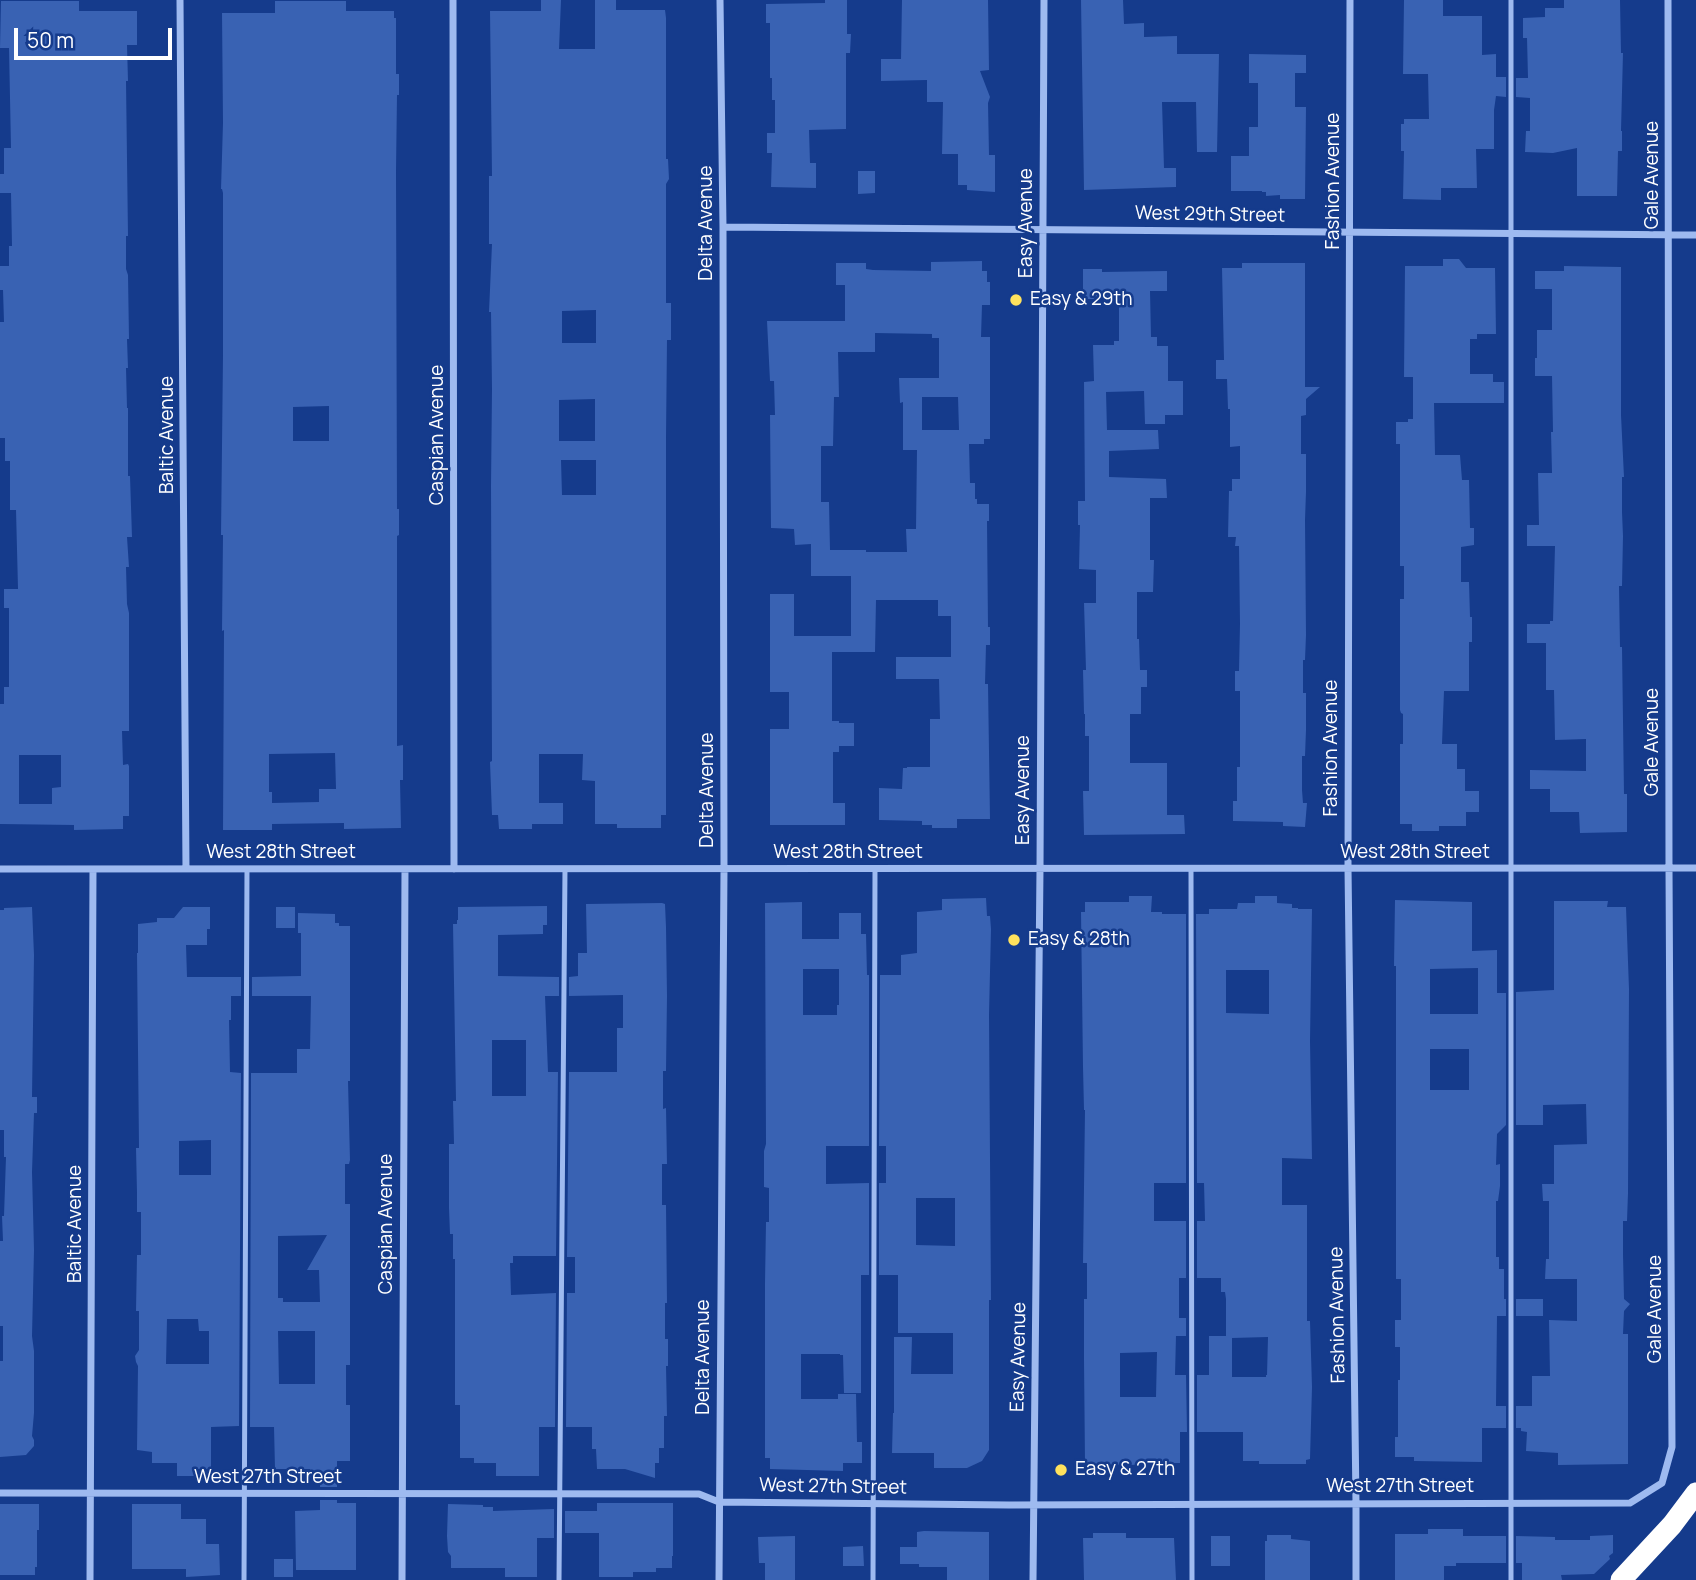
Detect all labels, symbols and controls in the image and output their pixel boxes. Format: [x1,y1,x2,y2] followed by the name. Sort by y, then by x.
[18,14,175,58] scale bar
[27,26,74,54] text: 50 m
[1323,113,1345,249] street label: Fashion Avenue
[1642,121,1664,229] street label: Gale Avenue
[696,165,718,281] street label: Delta Avenue
[1016,168,1038,278] street label: Easy Avenue
[1135,202,1285,228] street label: West 29th Street
[1030,289,1132,311] place label: Easy & 29th
[1008,292,1024,308] marker: Easy & 29th
[427,365,449,505] street label: Caspian Avenue
[157,376,179,494] street label: Baltic Avenue
[1321,680,1343,816] street label: Fashion Avenue
[1642,688,1664,796] street label: Gale Avenue
[697,732,719,848] street label: Delta Avenue
[1013,735,1035,845] street label: Easy Avenue
[206,842,356,864] street label: West 28th Street
[773,842,923,864] street label: West 28th Street
[1340,842,1490,864] street label: West 28th Street
[1028,929,1130,951] place label: Easy & 28th
[1006,932,1022,948] marker: Easy & 28th
[376,1154,398,1294] street label: Caspian Avenue
[65,1165,87,1283] street label: Baltic Avenue
[1325,1246,1351,1384] street label: Fashion Avenue
[1645,1255,1667,1363] street label: Gale Avenue
[693,1299,715,1415] street label: Delta Avenue
[1007,1302,1031,1412] street label: Easy Avenue
[1075,1459,1175,1481] place label: Easy & 27th
[1053,1462,1069,1478] marker: Easy & 27th
[194,1467,342,1489] street label: West 27th Street
[759,1474,907,1500] street label: West 27th Street
[1326,1476,1474,1498] street label: West 27th Street

